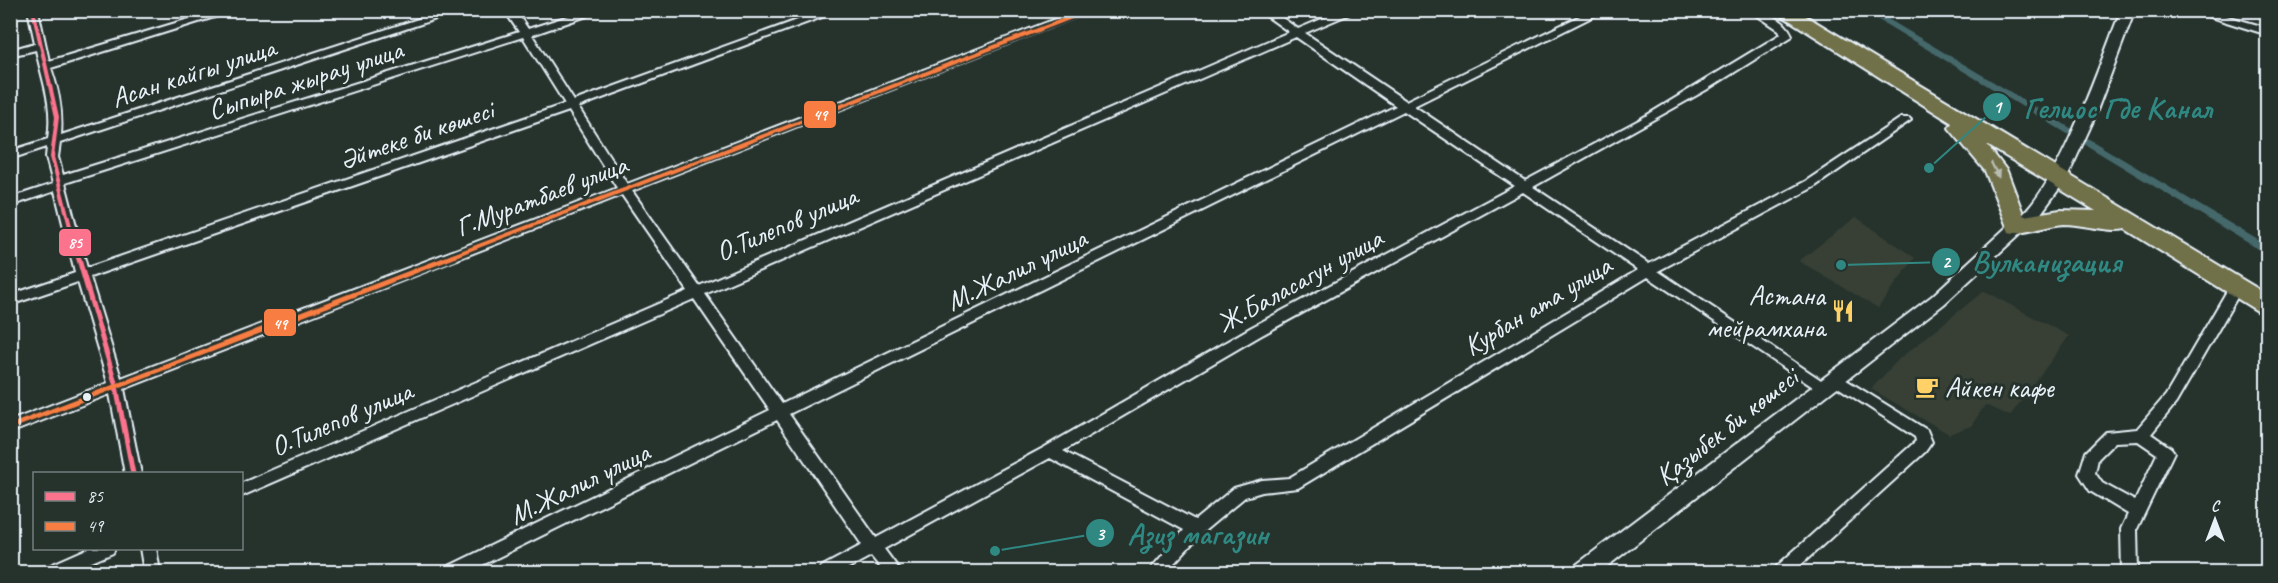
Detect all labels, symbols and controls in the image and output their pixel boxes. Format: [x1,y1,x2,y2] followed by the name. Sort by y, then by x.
[107,29,282,115] street label: Асан кайгы улица
[203,31,409,127] street label: Сыпыра жырау улица
[1982,83,2223,131] callout: Гелиос Где Канал
[2024,89,2214,127] text: Гелиос Где Канал
[334,91,501,177] street label: Әйтеке би көшесі
[1993,96,2003,118] text: 1
[803,100,837,129] line badge: 49
[813,105,829,125] text: 49
[450,146,634,244] street label: Г.Муратбаев улица
[1990,162,2000,179] one-way arrow
[710,177,865,269] street label: О.Тилепов улица
[1210,219,1390,341] street label: Ж.Баласагун улица
[940,220,1094,318] street label: М.Жалил улица
[58,228,92,257] line badge: 85
[68,233,84,253] text: 85
[1931,238,2134,286] callout: Вулканизация
[1972,243,2124,282] text: Вулканизация
[1457,247,1619,363] street label: Курбан ата улица
[1942,251,1952,273] text: 2
[1707,278,1828,345] place label: Астана мейрамхана
[1830,298,1856,324] restaurant icon: Астана мейрамхана
[263,308,297,337] line badge: 49
[273,314,289,334] text: 49
[1648,357,1808,494] street label: Қазыбек би көшесі
[1945,370,2056,405] place label: Айкен кафе
[265,372,420,464] street label: О.Тилепов улица
[1914,374,1940,400] cafe icon: Айкен кафе
[81,391,93,403] unlabelled marker
[503,434,657,532] street label: М.Жалил улица
[33,472,243,550] legend
[87,485,104,507] text: 85
[2185,490,2245,550] north arrow
[2211,496,2221,516] text: С
[1085,509,1281,557] callout: Азиз магазин
[87,515,105,537] text: 49
[1127,515,1271,554] text: Азиз магазин
[1096,523,1106,545] text: 3

